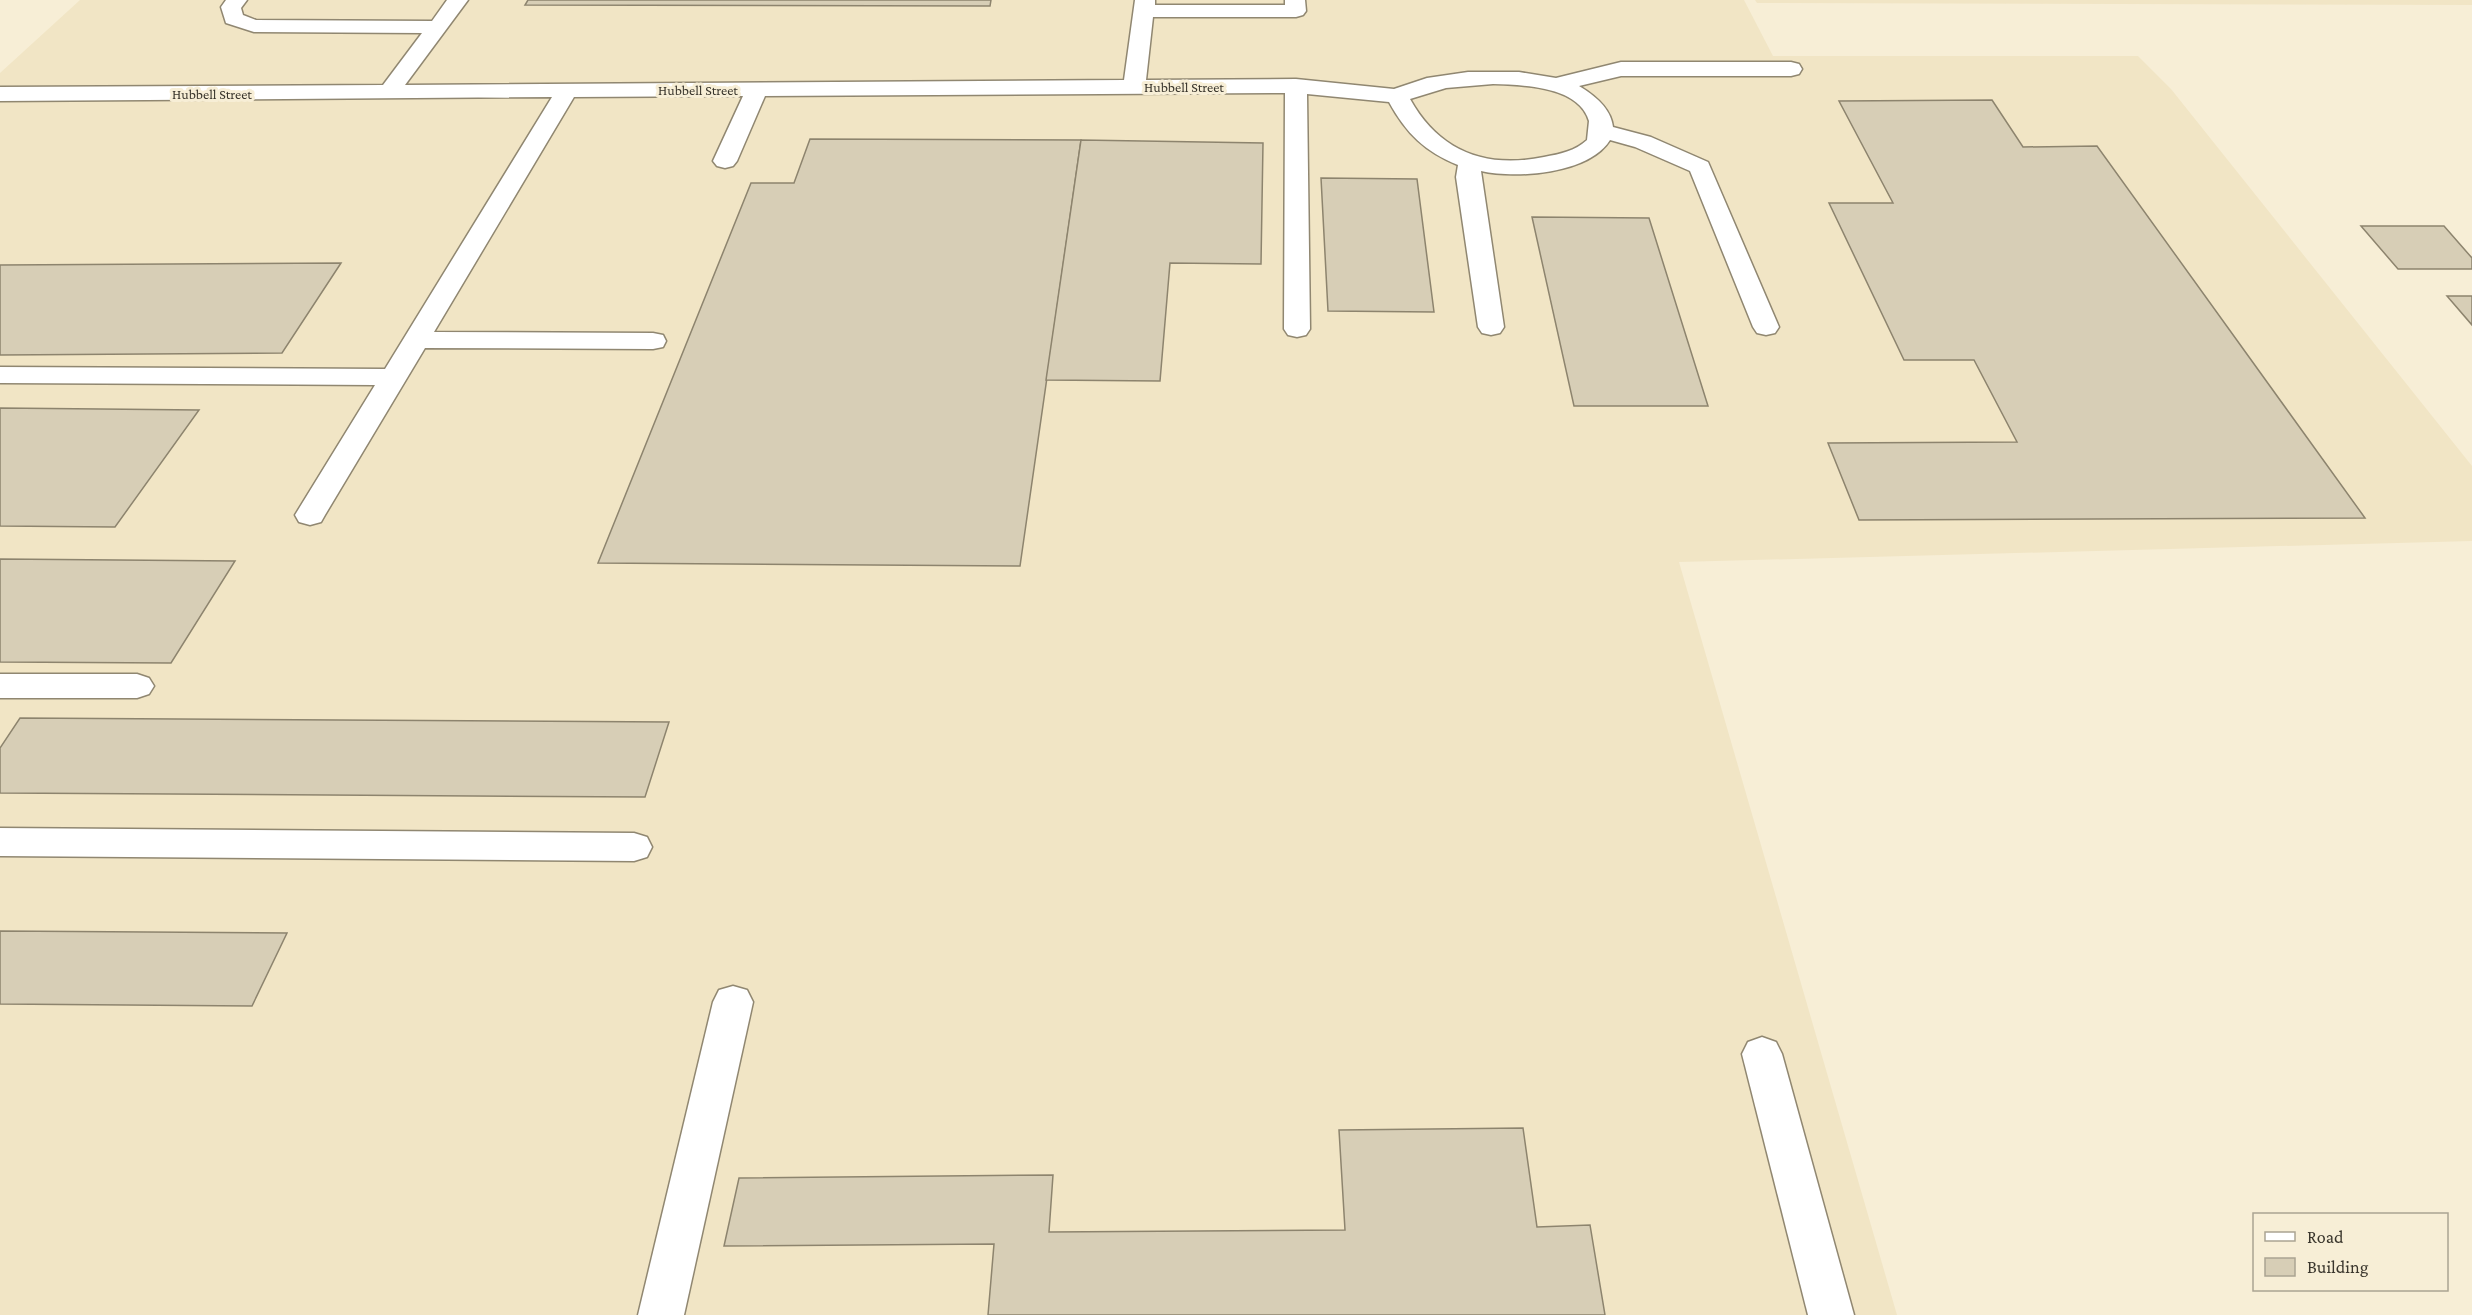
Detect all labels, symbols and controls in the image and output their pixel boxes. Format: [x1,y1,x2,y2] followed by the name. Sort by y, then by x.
[1144,79,1224,95] street label: Hubbell Street
[658,82,738,98] street label: Hubbell Street
[172,86,252,102] street label: Hubbell Street
[2253,1213,2448,1291] legend
[2307,1227,2344,1247] text: Road
[2307,1257,2369,1277] text: Building

